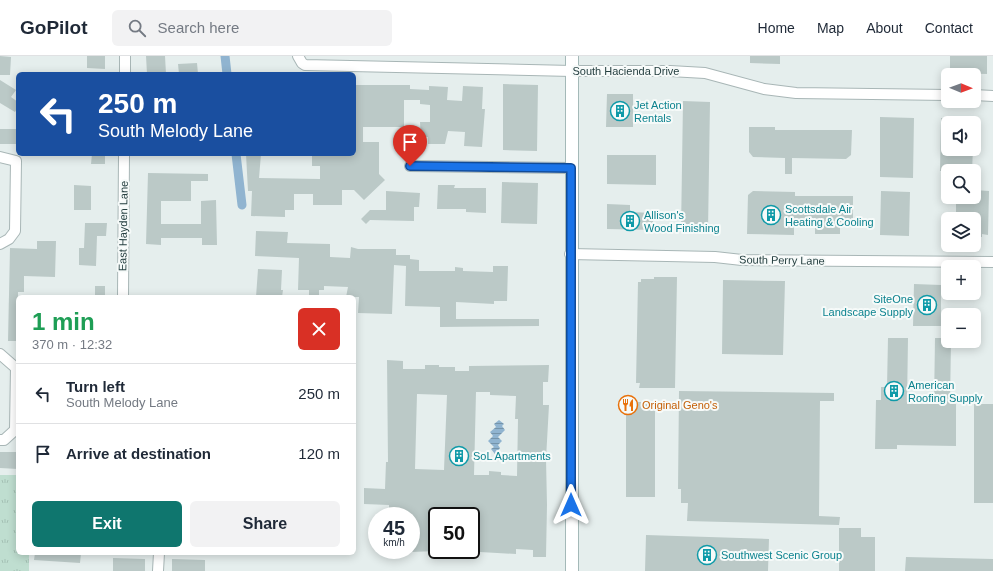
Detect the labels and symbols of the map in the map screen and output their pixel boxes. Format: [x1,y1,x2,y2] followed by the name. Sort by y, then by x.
[572,65,680,77] street label: South Hacienda Drive
[941,68,981,108] north arrow
[634,99,682,124] place label: Jet Action Rentals
[609,100,631,122] building icon: Jet Action Rentals
[393,125,427,166] pin
[116,181,130,271] street label: East Hayden Lane
[785,203,874,228] place label: Scottsdale Air Heating & Cooling
[760,204,782,226] building icon: Scottsdale Air Heating & Cooling
[644,209,720,234] place label: Allison's Wood Finishing
[619,210,641,232] building icon: Allison's Wood Finishing
[739,253,825,267] street label: South Perry Lane
[822,293,913,318] place label: SiteOne Landscape Supply
[916,294,938,316] building icon: SiteOne Landscape Supply
[908,379,983,404] place label: American Roofing Supply
[883,380,905,402] building icon: American Roofing Supply
[617,394,639,416] restaurant icon: Original Geno's
[642,399,718,411] place label: Original Geno's
[448,445,470,467] building icon: SoL Apartments
[473,450,551,462] place label: SoL Apartments
[550,484,592,526] position arrow
[428,507,480,559] speed limit sign: 50
[696,544,718,566] building icon: Southwest Scenic Group
[721,549,842,561] place label: Southwest Scenic Group

